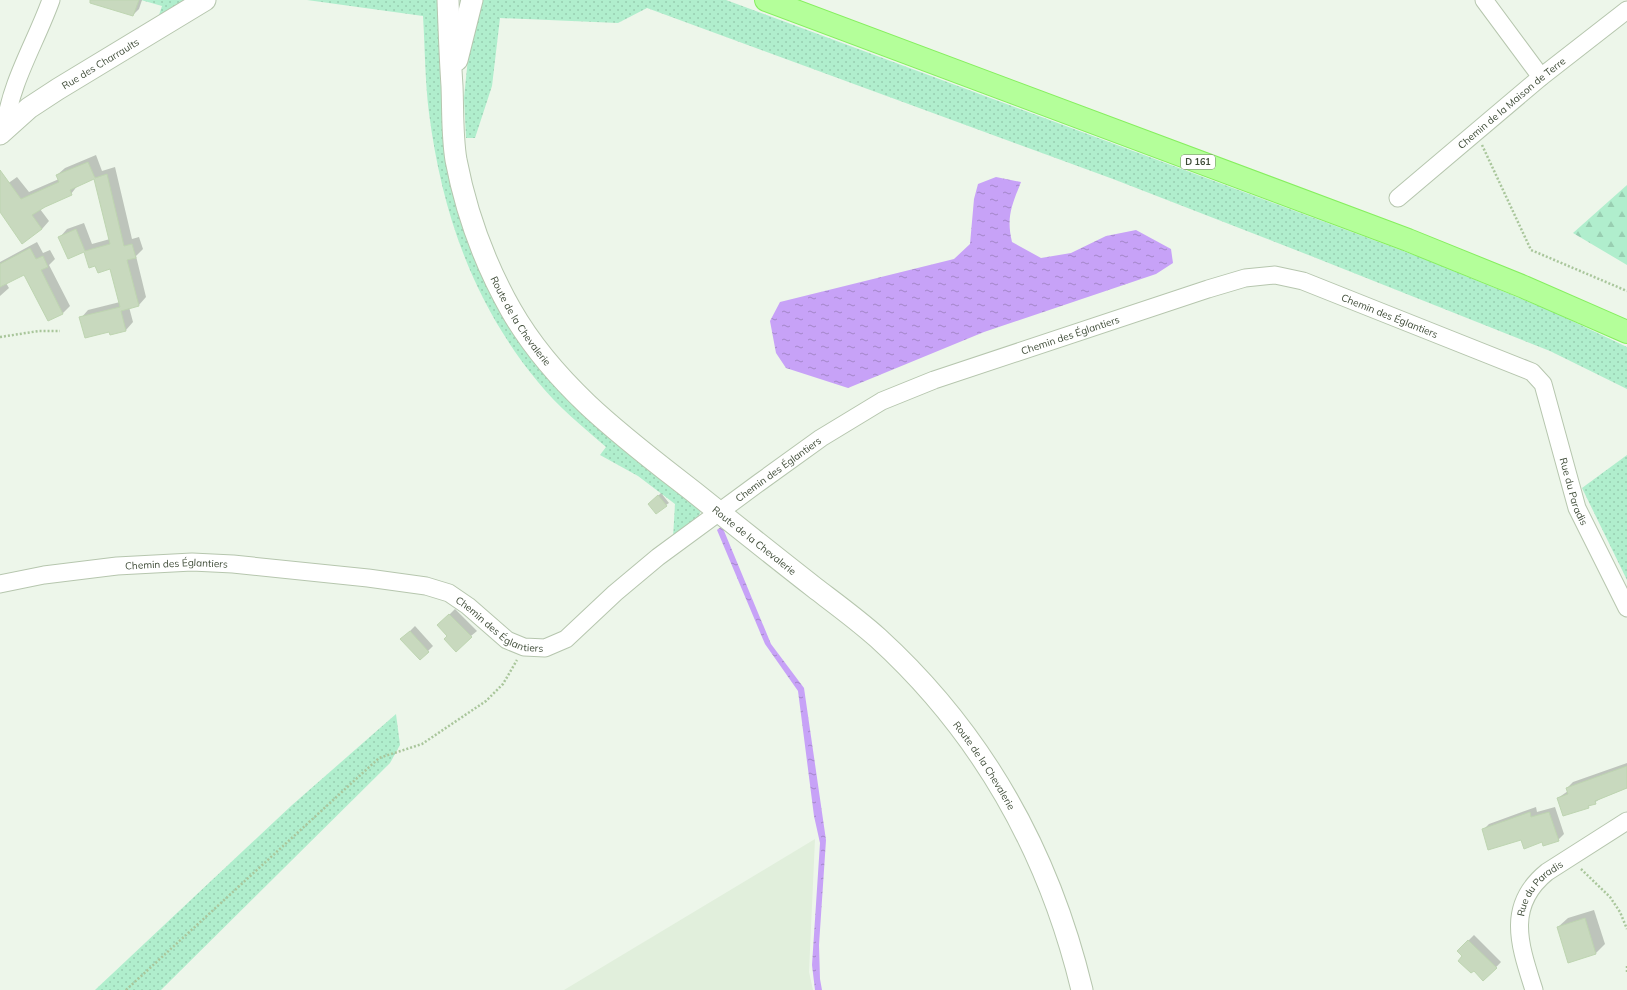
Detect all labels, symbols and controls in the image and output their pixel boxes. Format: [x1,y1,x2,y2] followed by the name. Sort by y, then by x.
[59,35,142,92] street label: Rue des Charraults
[1455,54,1568,152] street label: Chemin de la Maison de Terre
[1181,155,1215,169] road number: D 161
[488,274,554,368] street label: Route de la Chevalerie
[1339,291,1440,341] street label: Chemin des Églantiers
[1019,313,1121,358] street label: Chemin des Églantiers
[733,434,824,505] street label: Chemin des Églantiers
[1556,456,1591,528] street label: Rue du Paradis
[710,503,799,578] street label: Route de la Chevalerie
[125,556,228,573] street label: Chemin des Églantiers
[453,593,544,655] street label: Chemin des Églantiers
[950,719,1018,812] street label: Route de la Chevalerie
[1514,858,1566,917] street label: Rue du Paradis

